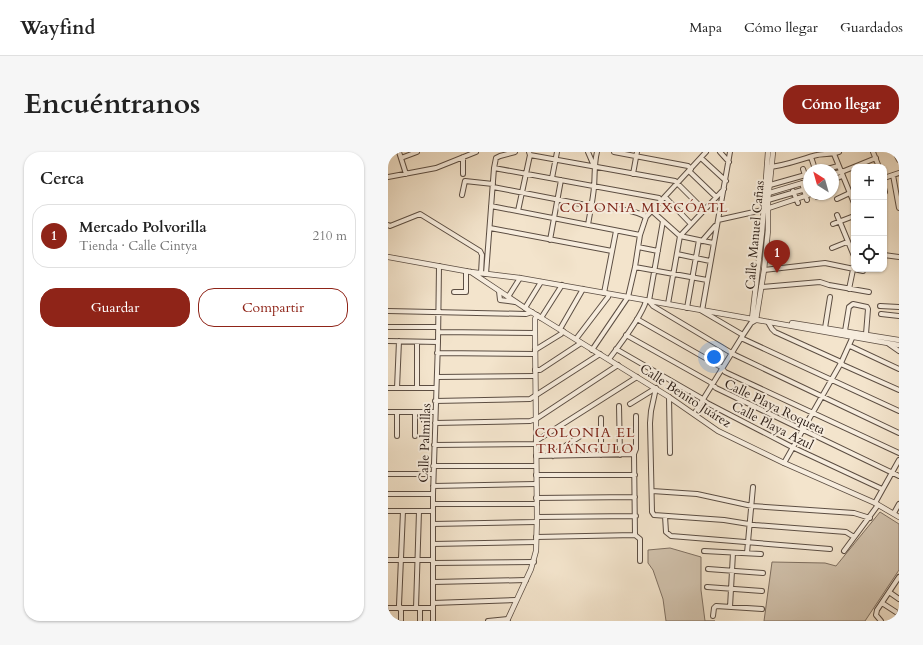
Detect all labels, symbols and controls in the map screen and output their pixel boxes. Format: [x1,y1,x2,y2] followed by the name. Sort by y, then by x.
[20,15,95,41] text: Wayfind
[689,18,722,37] text: Mapa
[744,18,818,37] text: Cómo llegar
[840,18,903,37] text: Guardados
[24,85,200,123] text: Encuéntranos
[783,85,899,124] button: Cómo llegar
[803,164,839,200] north arrow
[851,164,887,272] map controls
[851,164,887,200] button: +
[40,167,84,190] text: Cerca
[741,180,769,290] street label: Calle Manuel Cañas
[559,198,729,217] district label: COLONIA MIXCÓATL
[851,200,887,236] button: −
[79,217,207,237] text: Mercado Polvorilla
[51,227,57,245] text: 1
[313,227,347,245] text: 210 m
[851,236,887,272] button: locate
[79,237,197,255] text: Tienda · Calle Cintya
[764,240,790,273] pin: 1
[40,288,190,327] button: Guardar
[198,288,348,327] button: Compartir
[704,347,724,367] your location
[636,360,735,432] street label: Calle Benito Juárez
[721,375,828,439] street label: Calle Playa Roqueta
[729,398,817,455] street label: Calle Playa Azul
[415,403,435,483] street label: Calle Palmillas
[535,423,635,458] district label: COLONIA EL TRIÁNGULO

